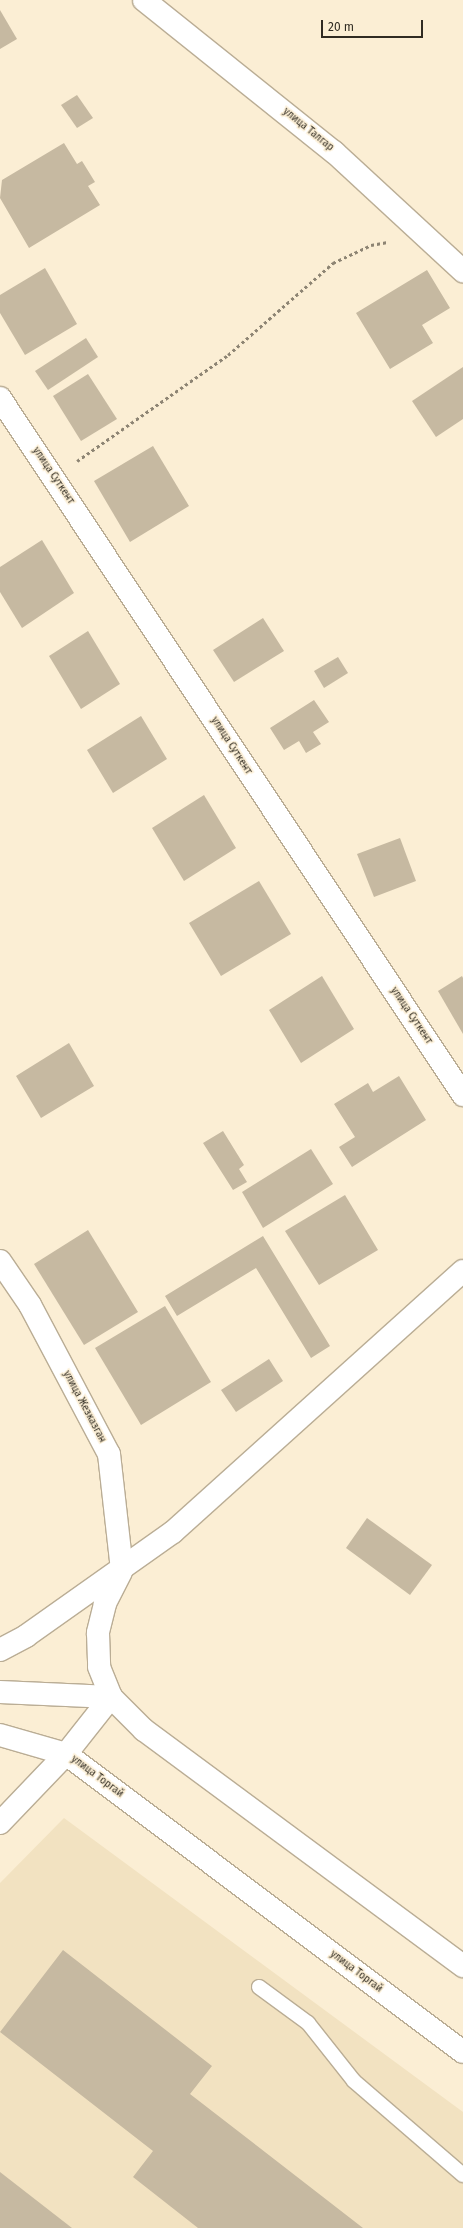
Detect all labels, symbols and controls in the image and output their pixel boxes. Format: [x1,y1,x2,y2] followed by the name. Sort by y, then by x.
[323,12,425,38] scale bar
[328,20,354,34] text: 20 m
[280,106,336,154] street label: улица Талгар
[30,445,76,507] street label: улица Суткент
[208,715,254,777] street label: улица Суткент
[388,985,434,1047] street label: улица Суткент
[60,1369,108,1445] street label: улица Жезказган
[69,1753,125,1801] street label: улица Торгай
[328,1948,384,1996] street label: улица Торгай

